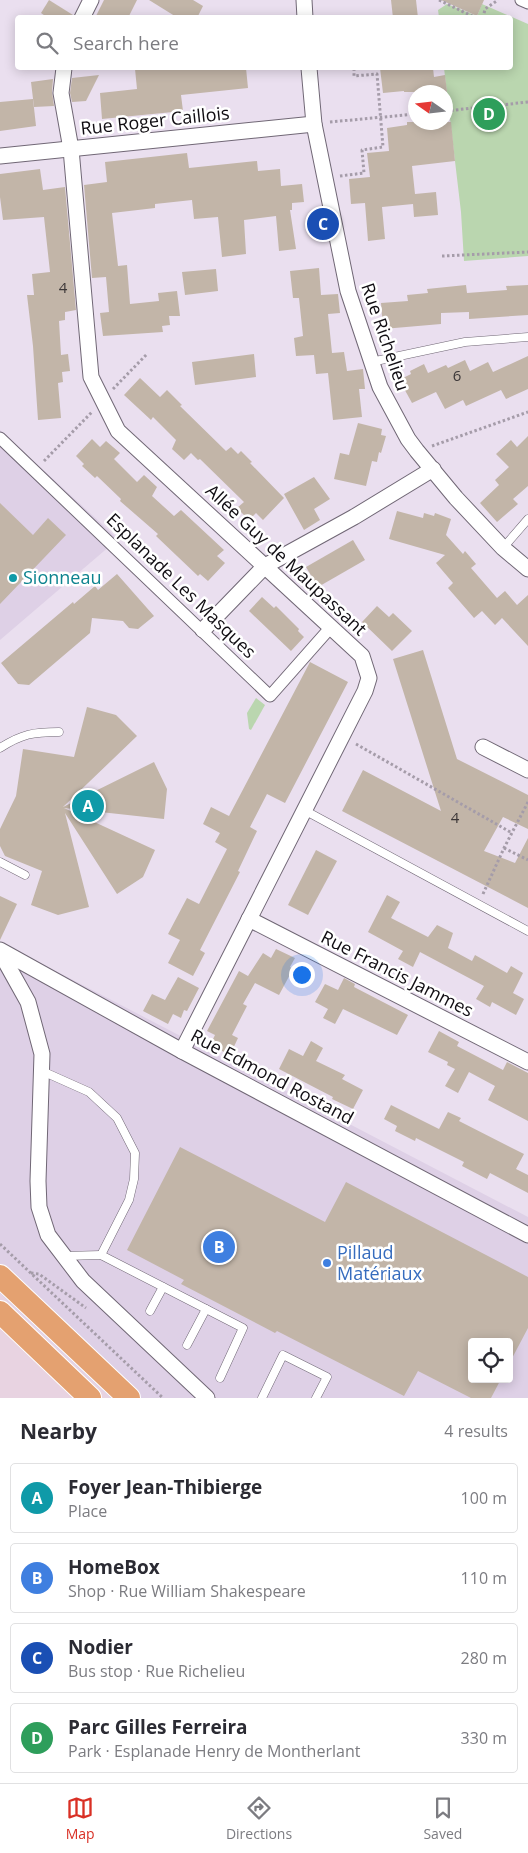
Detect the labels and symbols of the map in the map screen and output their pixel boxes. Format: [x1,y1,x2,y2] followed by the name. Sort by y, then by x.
[408,85,453,130] north arrow
[473,95,505,133] pin: D
[79,100,231,140] street label: Rue Roger Caillois
[307,205,339,243] pin: C
[59,277,68,297] house number: 4
[356,280,416,394] street label: Rue Richelieu
[453,365,461,385] house number: 6
[201,478,372,640] street label: Allée Guy de Maupassant
[102,507,262,663] street label: Esplanade Les Masques
[23,565,101,589] place label: Sionneau
[7,572,19,584] marker: Sionneau
[72,787,104,825] pin: A
[451,807,460,827] house number: 4
[317,924,478,1022] street label: Rue Francis Jammes
[289,962,315,988] your location
[187,1023,358,1129] street label: Rue Edmond Rostand
[203,1228,235,1266] pin: B
[337,1240,423,1285] place label: Pillaud Matériaux
[321,1257,333,1269] marker: Pillaud Matériaux

